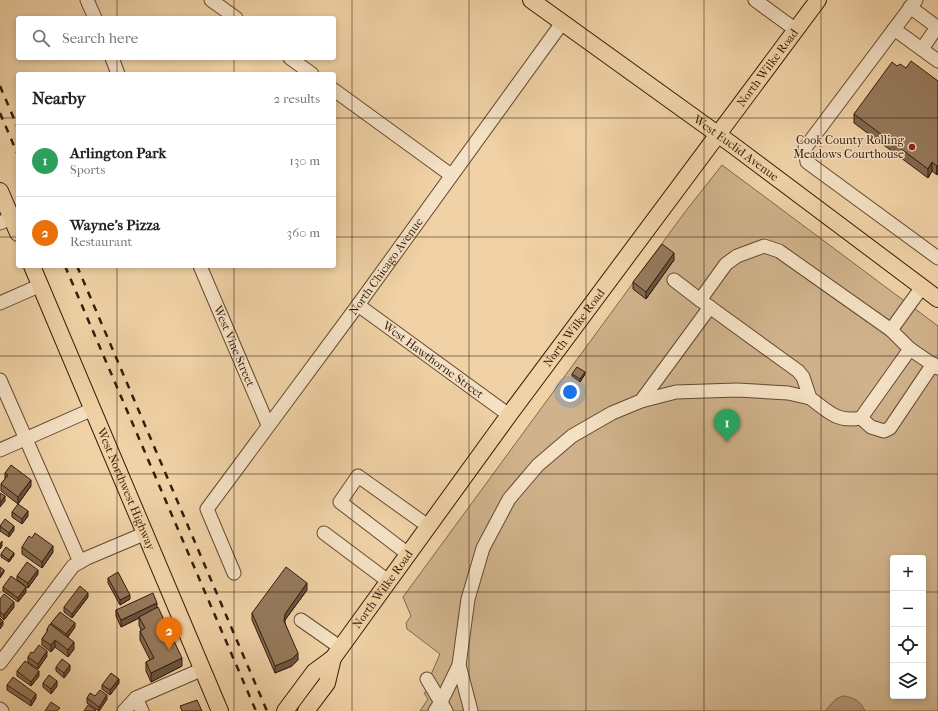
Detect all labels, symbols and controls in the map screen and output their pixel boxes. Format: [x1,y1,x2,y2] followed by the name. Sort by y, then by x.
[16,16,336,60] search box
[734,26,801,110] street label: North Wilke Road
[30,27,52,49] icon: search
[62,29,138,47] text: Search here
[32,88,86,108] text: Nearby
[274,91,320,106] text: 2 results
[690,112,782,184] street label: West Euclid Avenue
[793,133,905,161] place label: Cook County Rolling Meadows Courthouse
[907,142,917,152] marker: Cook County Rolling Meadows Courthouse
[70,144,166,162] text: Arlington Park
[43,153,47,168] text: 1
[289,153,320,168] text: 130 m
[70,162,105,177] text: Sports
[346,215,426,318] street label: North Chicago Avenue
[70,216,160,234] text: Wayne's Pizza
[42,225,48,240] text: 2
[287,225,320,240] text: 360 m
[70,234,132,249] text: Restaurant
[540,286,608,369] street label: North Wilke Road
[210,302,258,389] street label: West Vine Street
[379,318,487,402] street label: West Hawthorne Street
[560,382,580,402] your location
[714,409,740,442] pin: 1
[94,425,158,553] street label: West Northwest Highway
[350,547,416,631] street label: North Wilke Road
[890,555,926,699] map controls
[890,555,926,591] button: +
[890,591,926,627] button: −
[156,617,182,650] pin: 2
[890,627,926,663] button: locate
[890,663,926,699] button: layers

